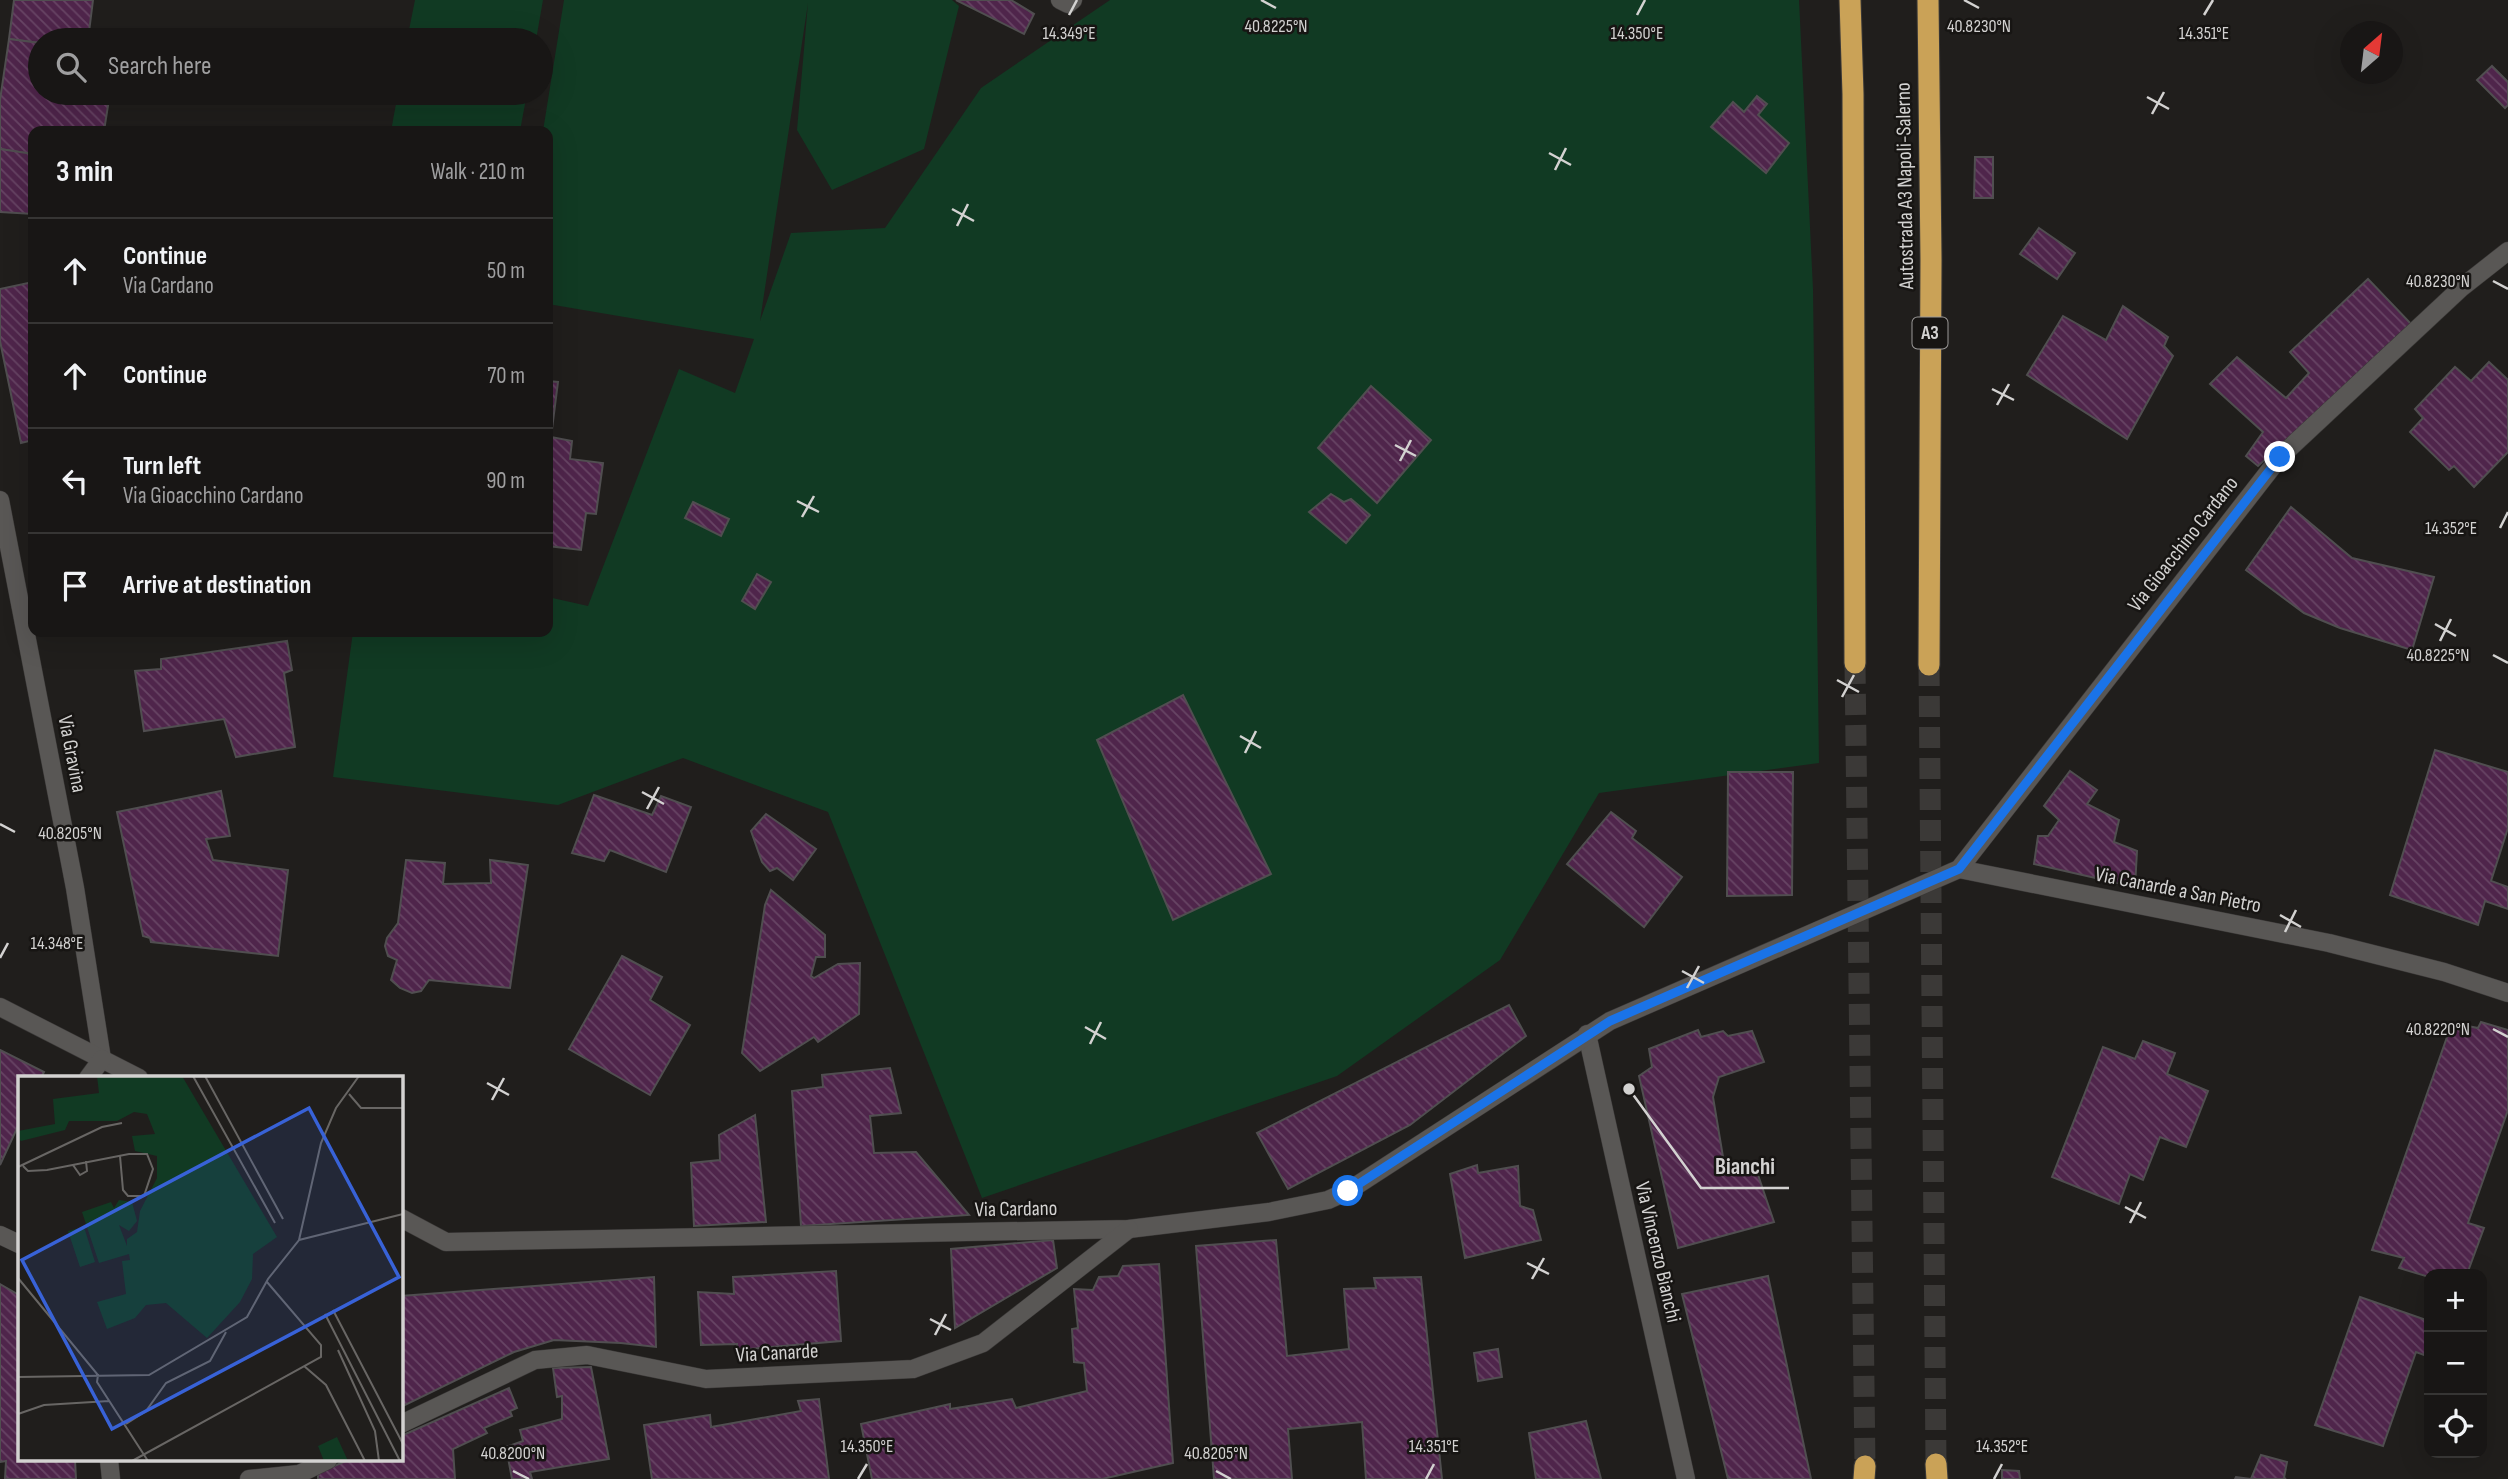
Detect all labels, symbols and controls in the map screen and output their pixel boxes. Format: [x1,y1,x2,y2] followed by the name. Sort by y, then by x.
[1244,16,1308,37] text: 40.8225°N
[1947,16,2011,37] text: 40.8230°N
[2340,21,2403,84] north arrow
[1042,23,1096,44] text: 14.349°E
[1611,23,1663,44] text: 14.350°E
[2179,23,2229,44] text: 14.351°E
[28,28,553,105] search box
[52,48,90,86] icon: search
[108,51,211,82] text: Search here
[1891,82,1919,291] street label: Autostrada A3 Napoli-Salerno
[56,154,113,190] text: 3 min
[431,158,525,186] text: Walk · 210 m
[123,241,207,272] text: Continue
[56,252,94,290] icon: ahead
[487,257,525,285] text: 50 m
[2406,271,2470,292] text: 40.8230°N
[123,272,214,300] text: Via Cardano
[1912,318,1948,348] road number: A3
[56,357,94,395] icon: ahead
[123,360,207,391] text: Continue
[487,362,525,390] text: 70 m
[2264,441,2295,472] route end
[123,451,201,482] text: Turn left
[56,462,94,500] icon: left
[486,467,525,495] text: 90 m
[2122,471,2244,617] street label: Via Gioacchino Cardano
[123,482,303,510] text: Via Gioacchino Cardano
[2425,518,2477,539] text: 14.352°E
[56,567,94,605] icon: arrive
[123,570,311,601] text: Arrive at destination
[2406,645,2470,666] text: 40.8225°N
[52,713,92,795] street label: Via Gravina
[38,823,102,844] text: 40.8205°N
[2093,862,2263,918] street label: Via Canarde a San Pietro
[31,933,83,954] text: 14.348°E
[2406,1019,2470,1040] text: 40.8220°N
[18,1076,402,1462] inset map
[1701,1144,1789,1188] callout: Bianchi
[1715,1153,1775,1181] text: Bianchi
[1332,1175,1363,1206] route start
[1630,1179,1686,1325] street label: Via Vincenzo Bianchi
[974,1196,1058,1222] street label: Via Cardano
[2424,1269,2487,1458] map controls
[2424,1269,2487,1332] button: +
[2424,1332,2487,1395] button: −
[735,1338,819,1368] street label: Via Canarde
[2424,1395,2487,1458] button: locate
[841,1436,893,1457] text: 14.350°E
[1409,1436,1459,1457] text: 14.351°E
[1976,1436,2028,1457] text: 14.352°E
[481,1443,545,1464] text: 40.8200°N
[1184,1443,1248,1464] text: 40.8205°N

